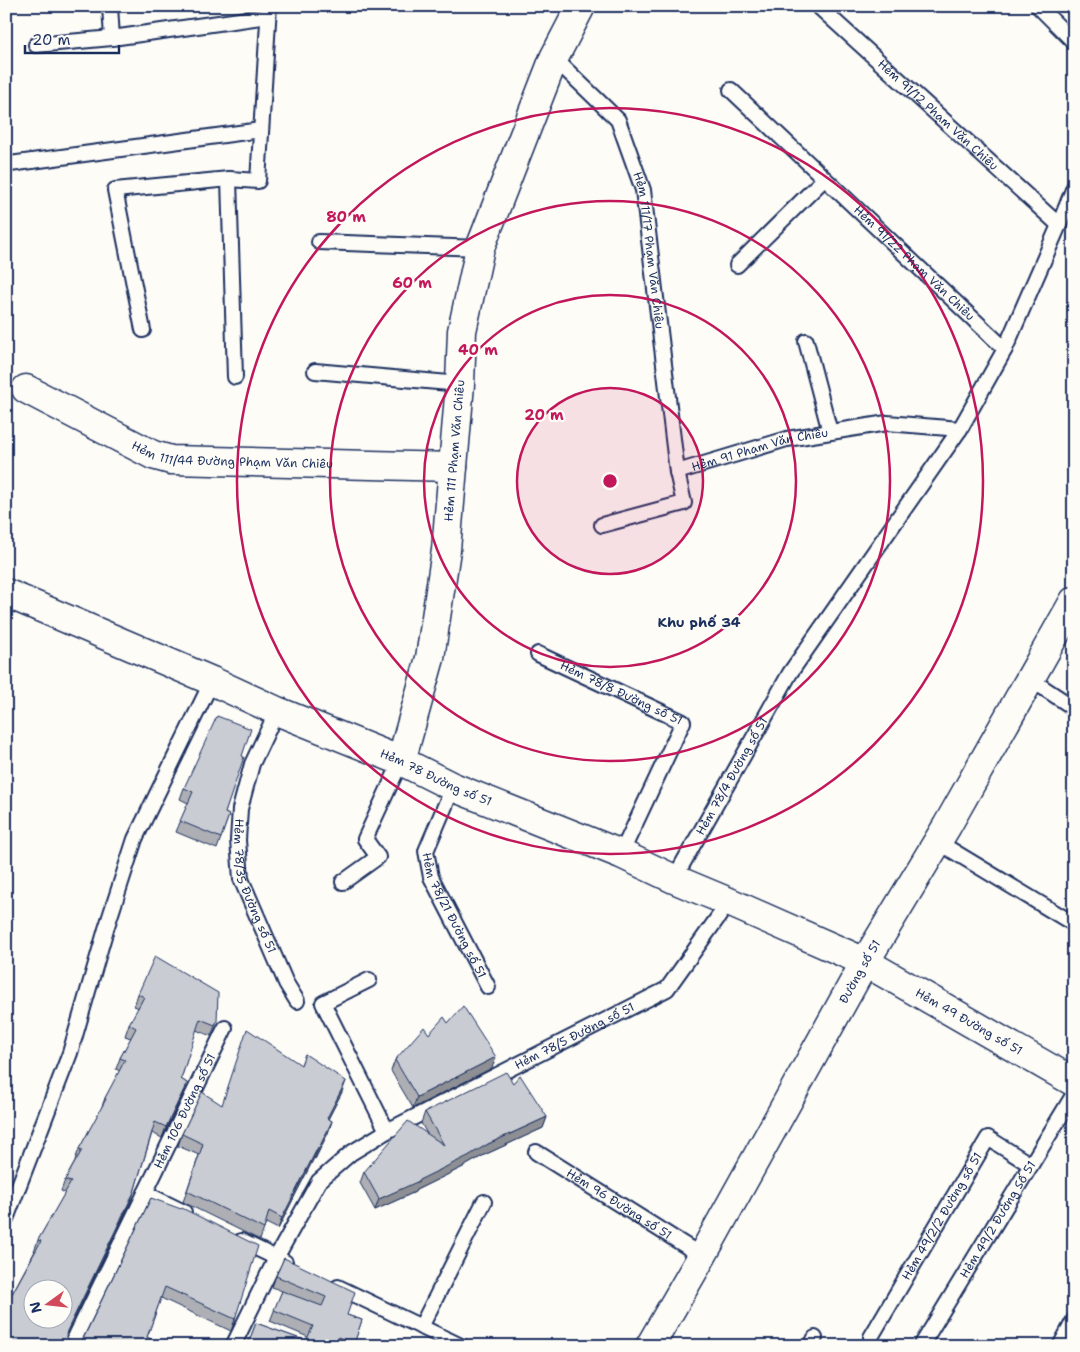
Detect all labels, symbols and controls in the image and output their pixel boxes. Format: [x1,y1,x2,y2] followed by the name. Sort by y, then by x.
[25,22,119,54] scale bar
[32,30,71,50] text: 20 m
[874,56,1002,174] street label: Hẻm 91/12 Phạm Văn Chiêu
[629,170,668,330] street label: Hẻm 111/17 Phạm Văn Chiêu
[850,202,978,324] street label: Hẻm 91/22 Phạm Văn Chiêu
[326,207,366,227] text: 80 m
[392,273,432,293] text: 60 m
[458,340,498,360] text: 40 m
[440,379,468,522] street label: Hẻm 111 Phạm Văn Chiêu
[524,405,564,425] text: 20 m
[690,425,829,475] street label: Hẻm 91 Phạm Văn Chiêu
[129,437,333,472] street label: Hẻm 111/44 Đường Phạm Văn Chiêu
[601,472,619,490] centre of rings
[657,613,741,631] district label: Khu phố 34
[558,658,685,729] street label: Hẻm 78/8 Đường số 51
[692,714,771,838] street label: Hẻm 78/4 Đường số 51
[378,745,494,810] street label: Hẻm 78 Đường số 51
[230,818,280,955] street label: Hẻm 78/35 Đường số 51
[418,851,490,981] street label: Hẻm 78/21 Đường số 51
[835,937,884,1007] street label: Đường số 51
[912,985,1025,1059] street label: Hẻm 49 Đường số 51
[512,999,637,1073] street label: Hẻm 78/5 Đường số 51
[150,1051,219,1171] street label: Hẻm 106 Đường số 51
[898,1150,986,1283] street label: Hẻm 49/2/2 Đường số 51
[956,1158,1039,1281] street label: Hẻm 49/2 Đường Số 51
[563,1165,675,1243] street label: Hẻm 96 Đường số 51
[22,1280,72,1330] north arrow
[25,1300,46,1315] text: N

